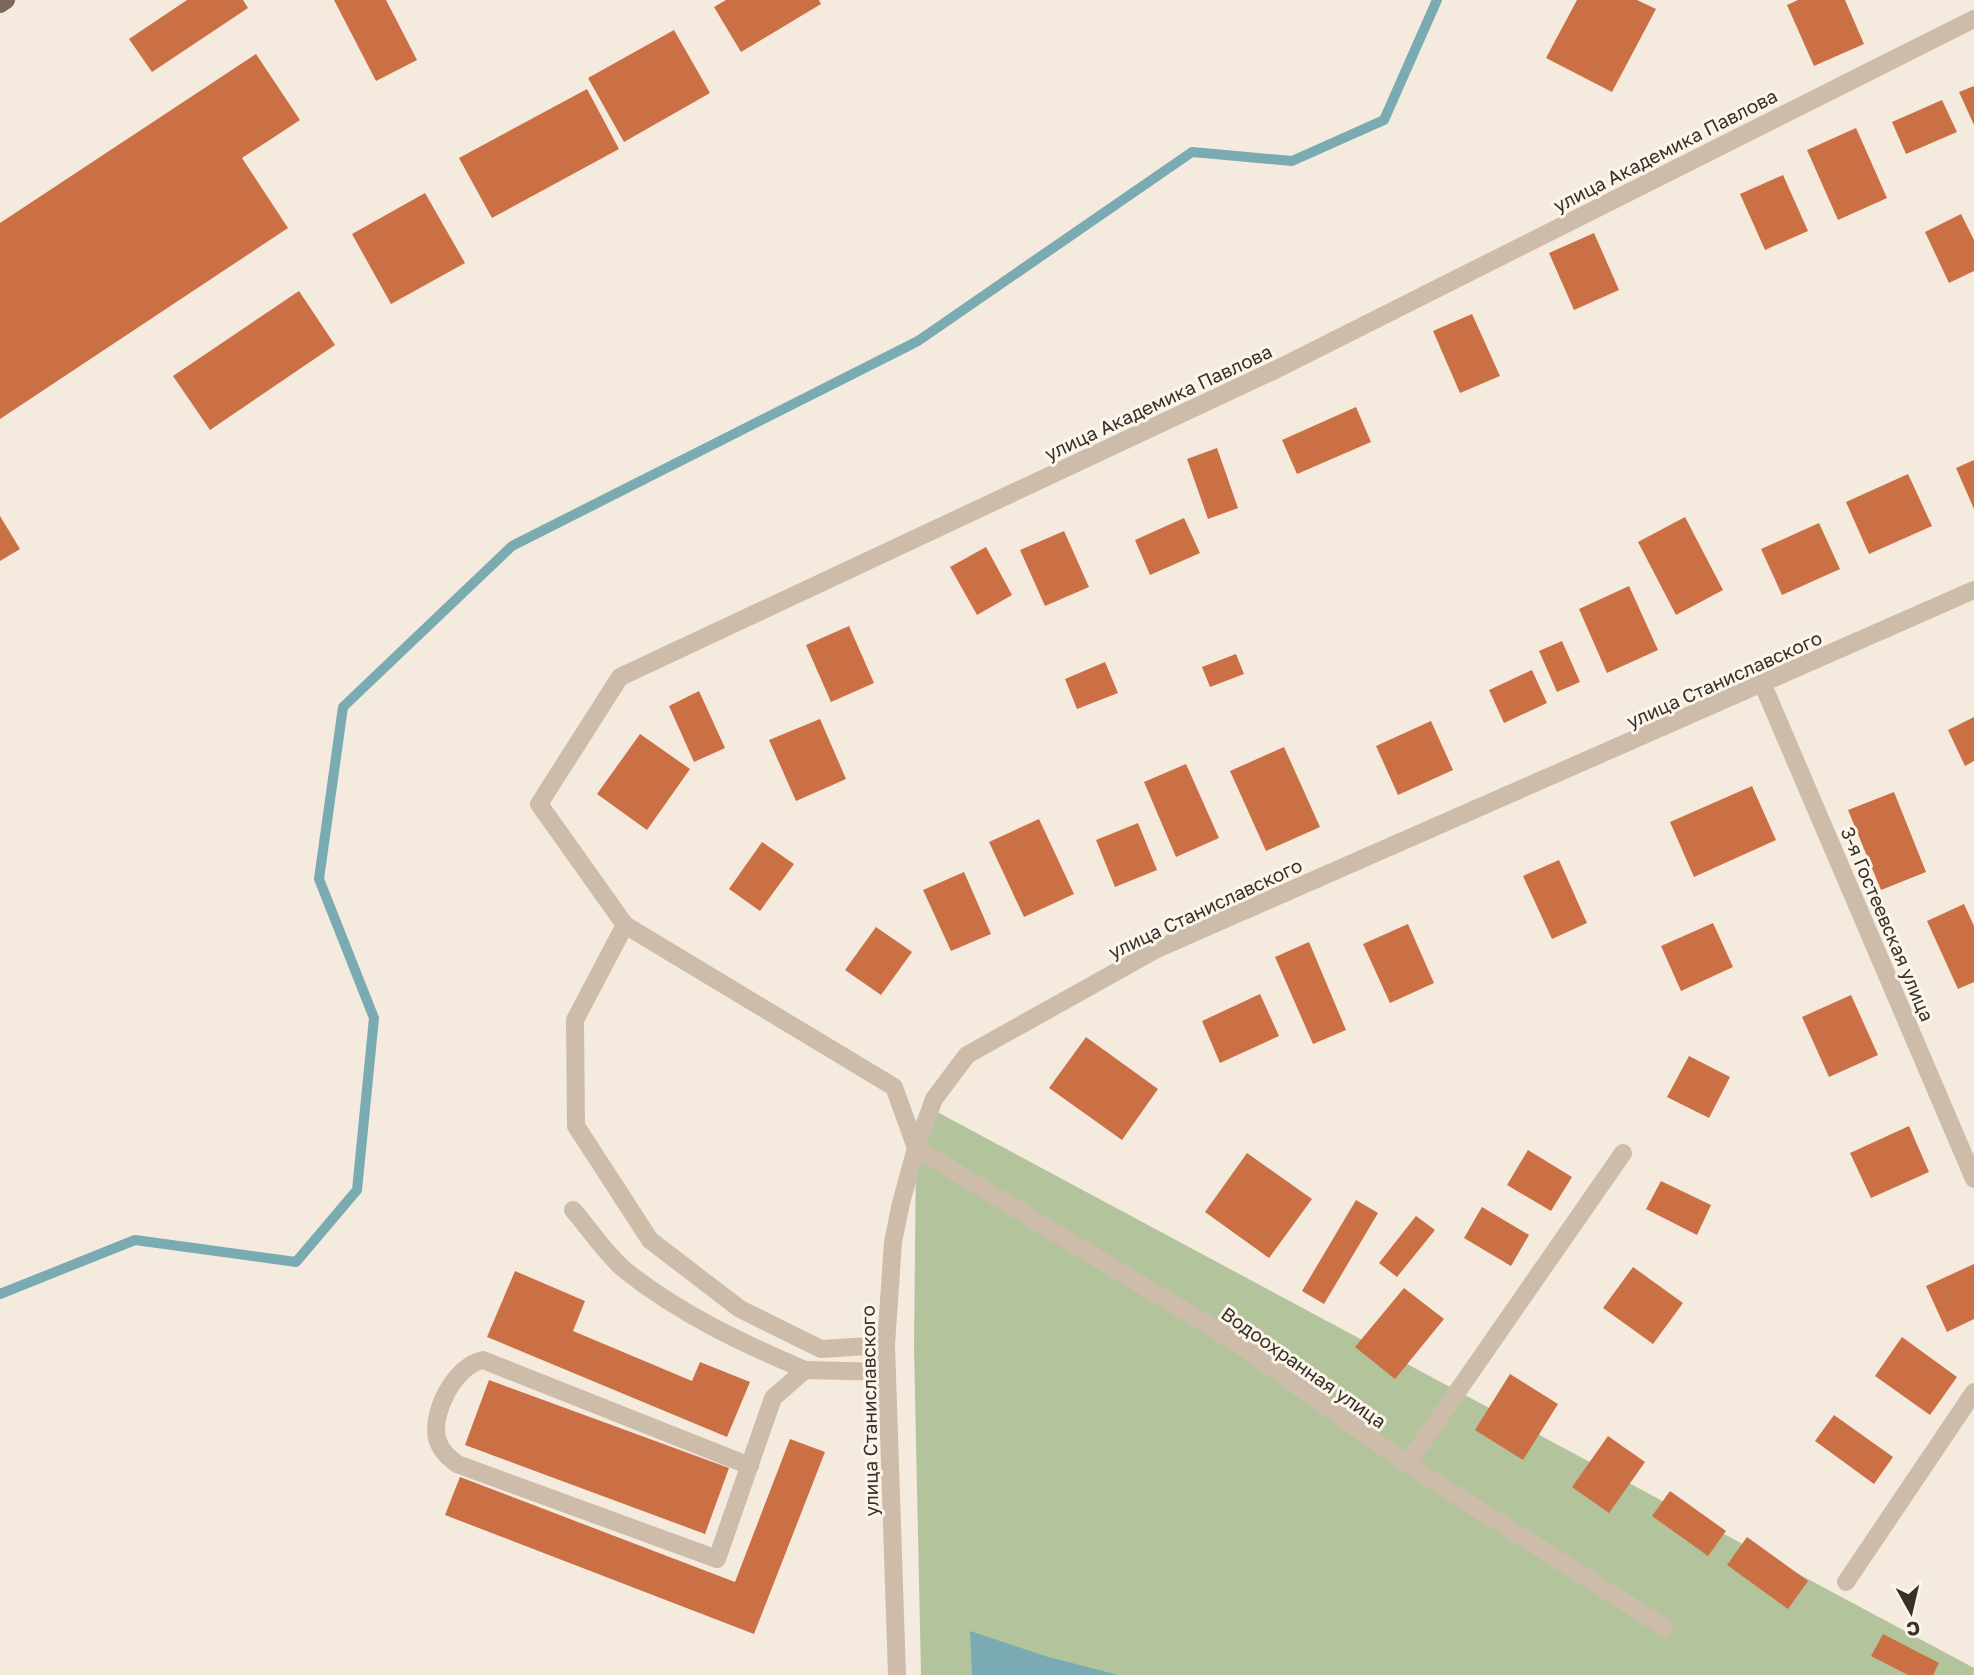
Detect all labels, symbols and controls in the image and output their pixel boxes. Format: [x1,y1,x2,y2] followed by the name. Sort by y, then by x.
[1549,83,1781,217] street label: улица Академика Павлова
[1041,339,1275,465] street label: улица Академика Павлова
[1623,626,1825,732] street label: улица Станиславского
[1837,823,1939,1025] street label: 3-я Гостеевская улица
[1104,853,1306,963] street label: улица Станиславского
[1217,1301,1391,1433] street label: Водоохранная улица
[856,1305,882,1517] street label: улица Станиславского
[1876,1577,1946,1647] north arrow
[1905,1617,1922,1642] text: С

